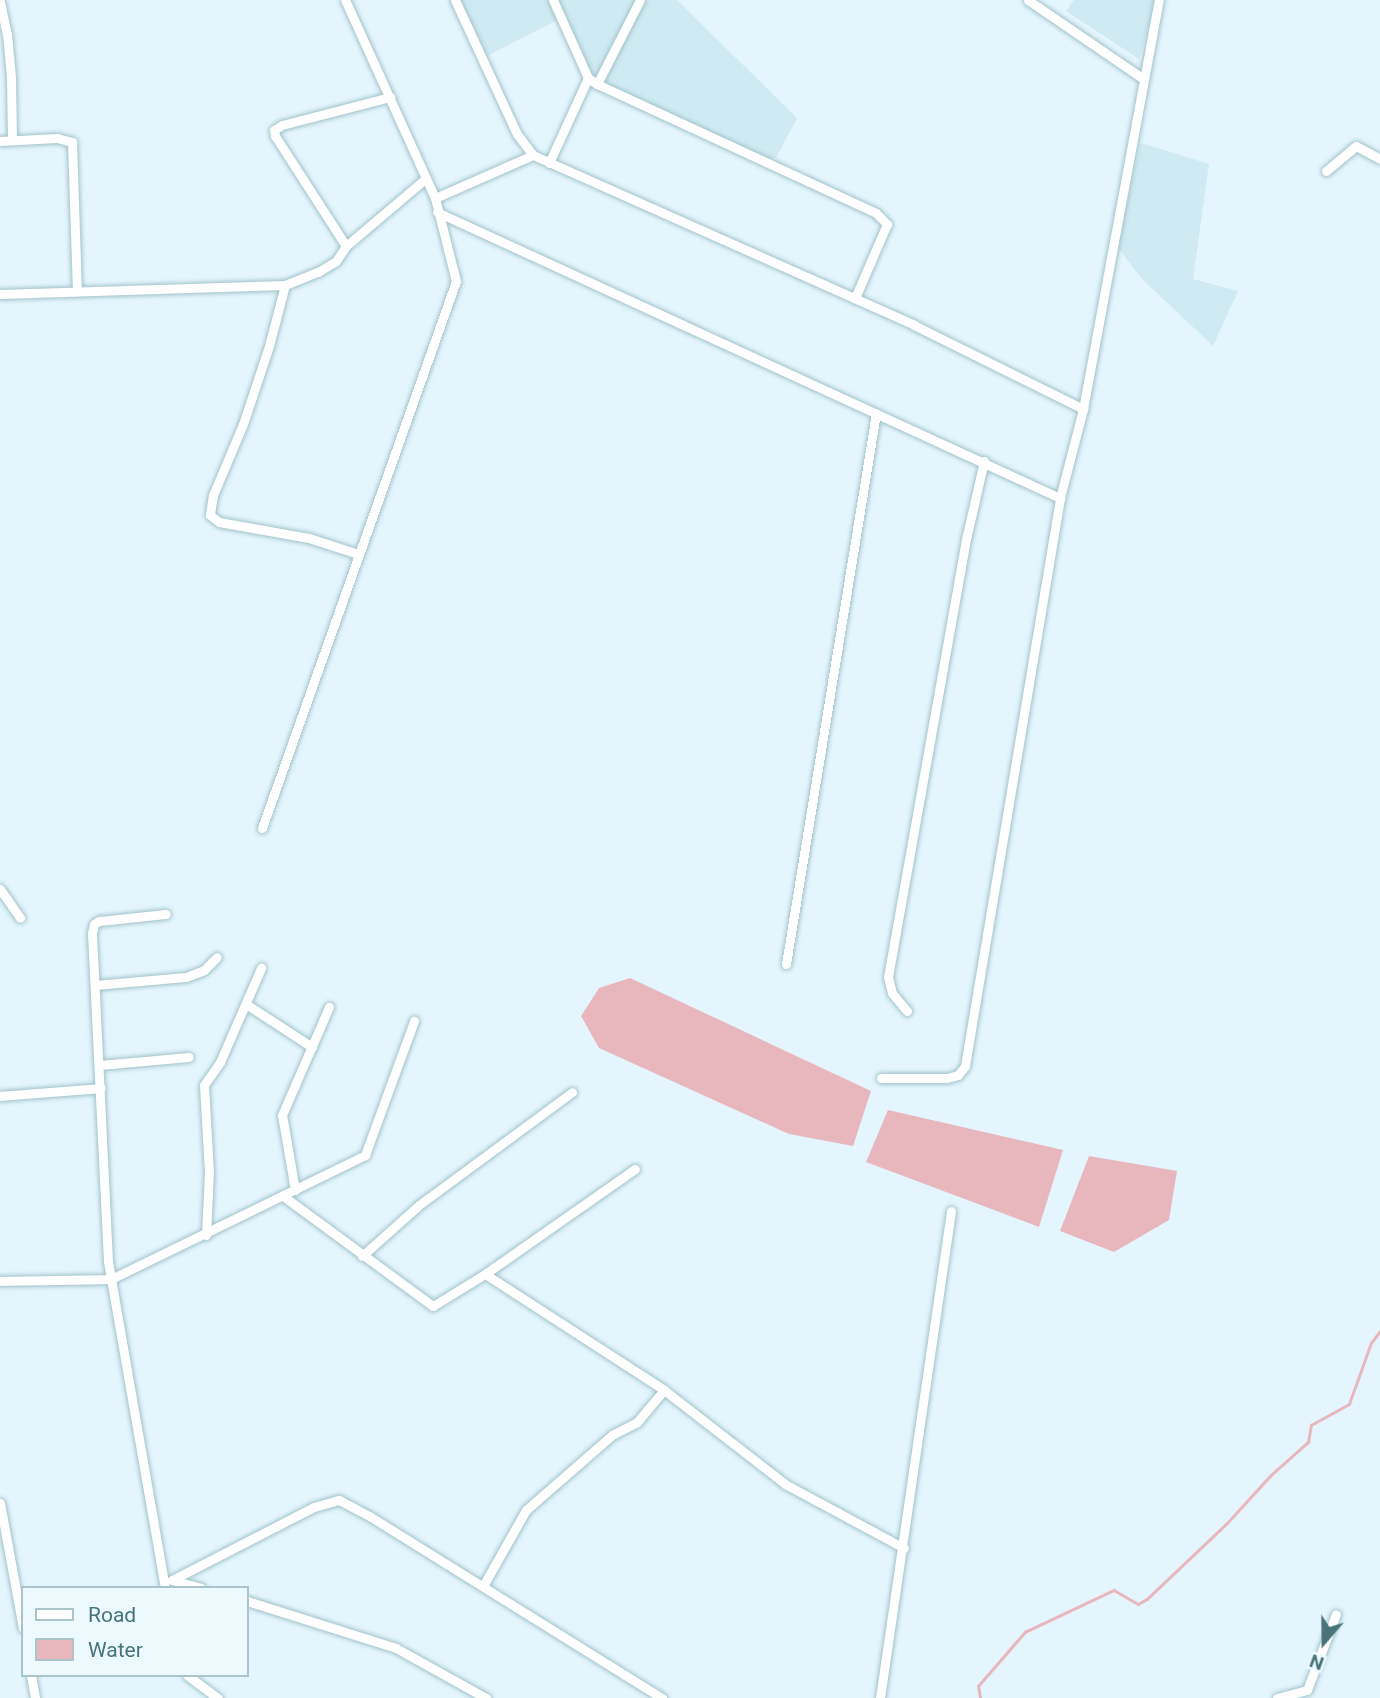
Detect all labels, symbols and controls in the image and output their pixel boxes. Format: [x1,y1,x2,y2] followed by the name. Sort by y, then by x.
[21,1586,248,1677] legend
[88,1603,136,1627] text: Road
[1289,1607,1359,1677] north arrow
[88,1638,143,1662] text: Water
[1306,1649,1327,1675] text: N

